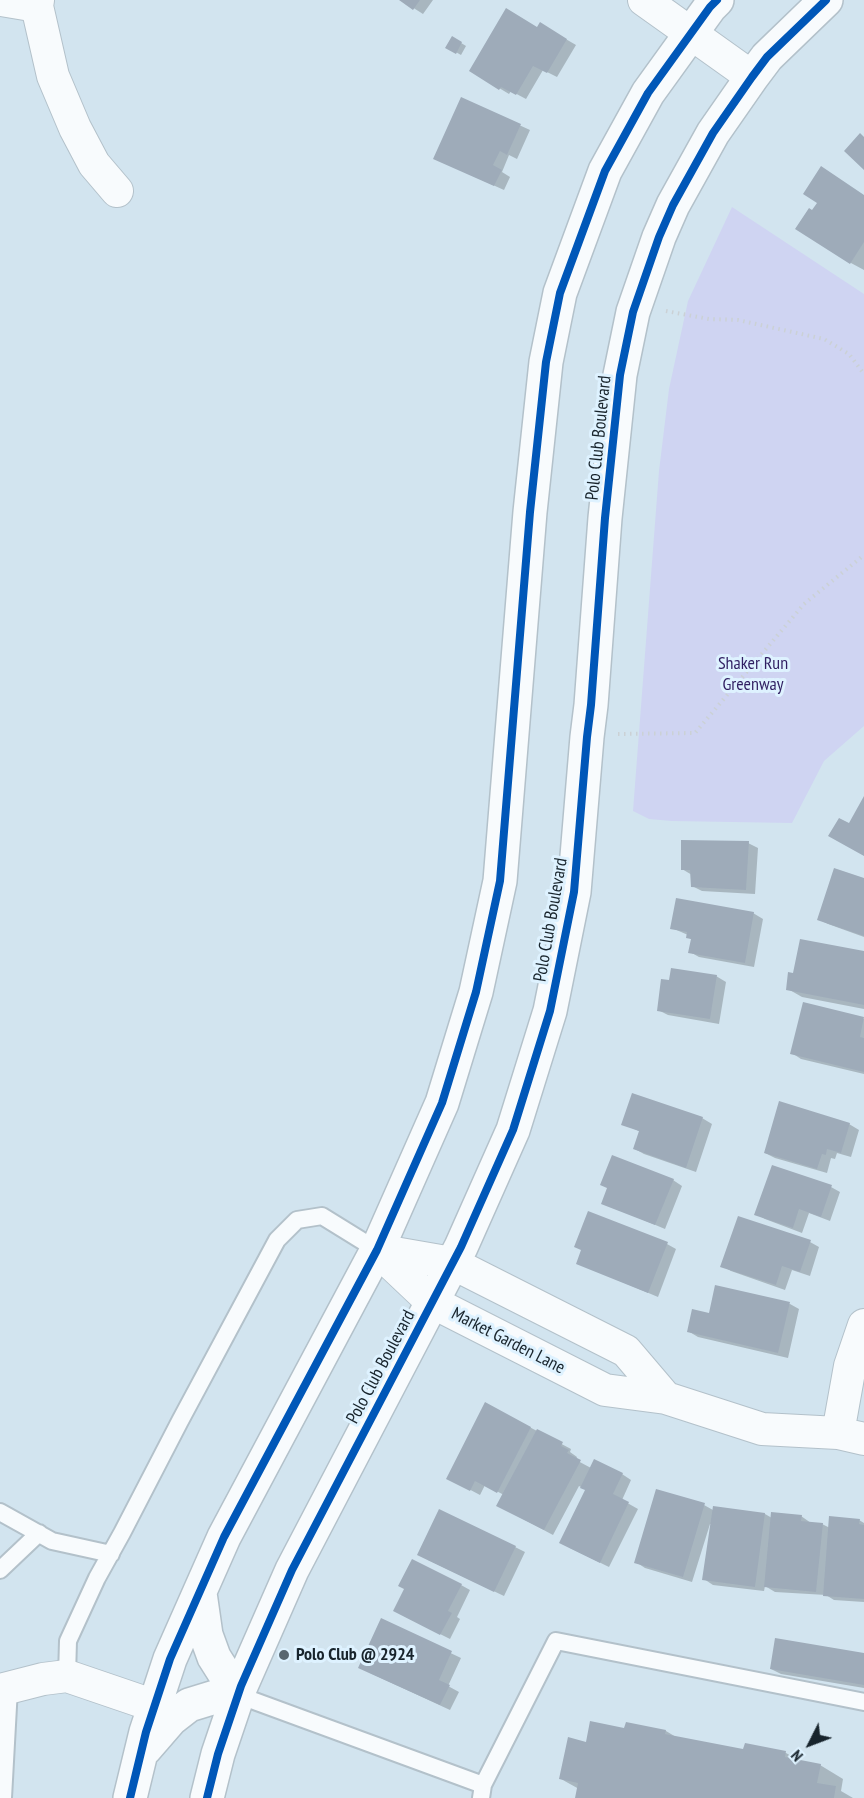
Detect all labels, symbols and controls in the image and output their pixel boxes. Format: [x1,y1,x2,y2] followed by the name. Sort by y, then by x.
[582,375,616,501] street label: Polo Club Boulevard
[718,653,788,696] park label: Shaker Run Greenway
[529,856,573,984] street label: Polo Club Boulevard
[448,1303,568,1379] street label: Market Garden Lane
[342,1307,420,1427] street label: Polo Club Boulevard
[296,1644,414,1666] place label: Polo Club @ 2924
[277,1648,291,1662] marker: Polo Club @ 2924
[780,1714,840,1774] north arrow
[786,1746,807,1766] text: N

